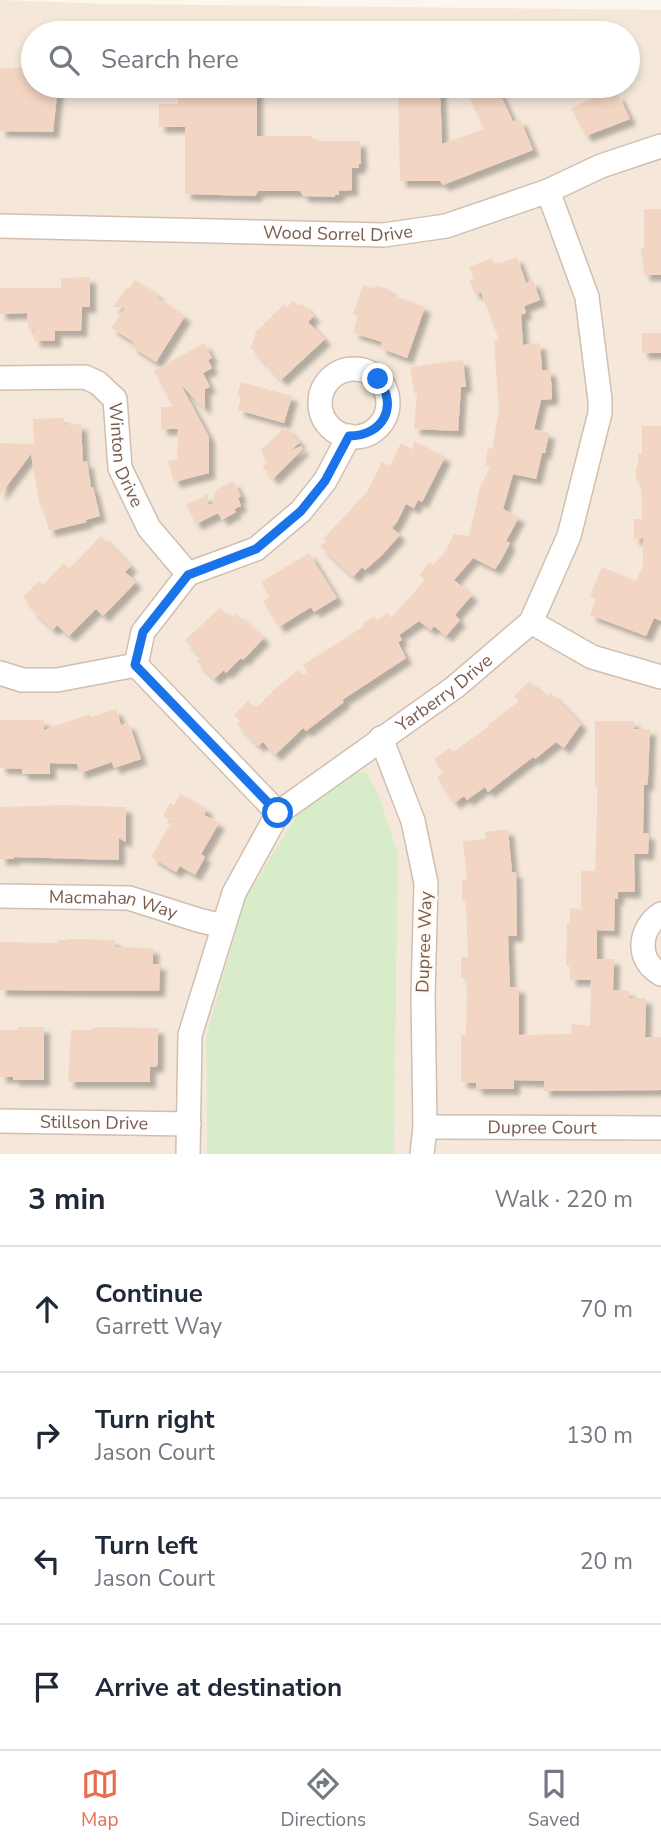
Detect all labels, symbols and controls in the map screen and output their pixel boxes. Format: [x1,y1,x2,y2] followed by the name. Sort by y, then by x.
[21,21,640,98] search box
[45,41,83,79] icon: search
[101,42,239,77] text: Search here
[263,219,414,247] street label: Wood Sorrel Drive
[362,363,393,394] route end
[103,401,149,511] street label: Winton Drive
[390,648,497,738] street label: Yarberry Drive
[262,797,293,828] route start
[49,885,181,925] street label: Macmahan Way
[410,890,438,993] street label: Dupree Way
[40,1110,148,1135] street label: Stillson Drive
[487,1115,597,1140] street label: Dupree Court
[28,1179,106,1220] text: 3 min
[494,1184,633,1215] text: Walk · 220 m
[95,1276,203,1311] text: Continue
[28,1290,66,1328] icon: ahead
[580,1294,633,1325] text: 70 m
[95,1311,222,1342] text: Garrett Way
[95,1402,214,1437] text: Turn right
[28,1416,66,1454] icon: right
[566,1420,633,1451] text: 130 m
[95,1437,215,1468] text: Jason Court
[95,1528,198,1563] text: Turn left
[28,1542,66,1580] icon: left
[580,1546,633,1577] text: 20 m
[95,1563,215,1594] text: Jason Court
[28,1668,66,1706] icon: arrive
[95,1670,342,1705] text: Arrive at destination
[81,1765,119,1833] tab: Map
[280,1765,366,1833] tab: Directions
[528,1765,580,1833] tab: Saved

